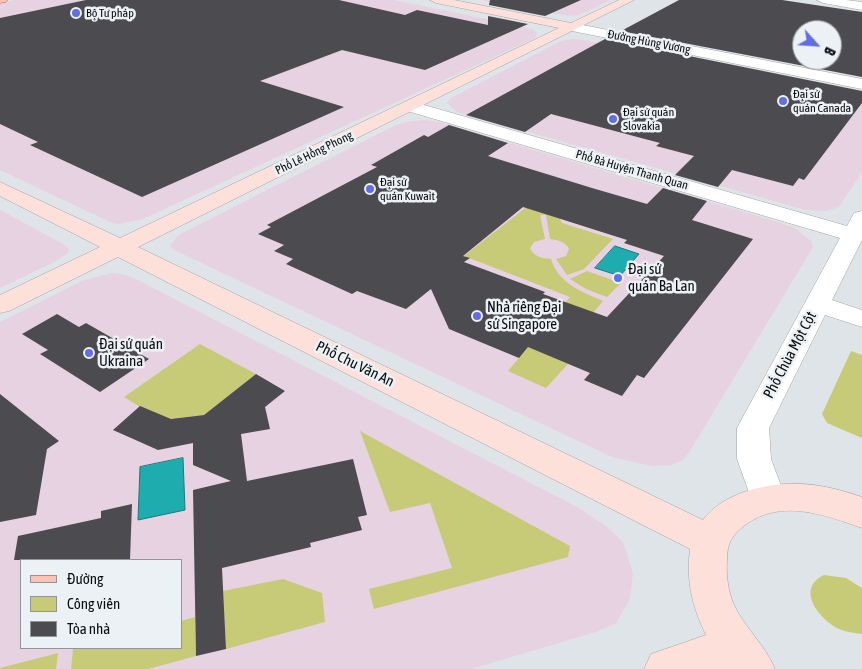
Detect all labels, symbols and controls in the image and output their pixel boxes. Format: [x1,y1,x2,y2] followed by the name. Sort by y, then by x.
[86,6,134,20] place label: Bộ Tư pháp
[70,7,82,19] marker: Bộ Tư pháp
[792,20,842,70] north arrow
[606,27,692,57] street label: Đường Hùng Vương
[821,45,838,58] text: B
[793,87,851,115] place label: Đại sứ quán Canada
[777,95,789,107] marker: Đại sứ quán Canada
[623,105,674,133] place label: Đại sứ quán Slovakia
[607,113,619,125] marker: Đại sứ quán Slovakia
[273,128,355,178] street label: Phố Lê Hồng Phong
[574,147,690,193] street label: Phố Bà Huyện Thanh Quan
[380,175,435,203] place label: Đại sứ quán Kuwait
[364,183,376,195] marker: Đại sứ quán Kuwait
[628,260,695,295] place label: Đại sứ quán Ba Lan
[612,272,624,284] marker: Đại sứ quán Ba Lan
[487,298,561,333] place label: Nhà riêng Đại sứ Singapore
[760,309,820,401] street label: Phố Chùa Một Cột
[471,310,483,322] marker: Nhà riêng Đại sứ Singapore
[99,335,163,370] place label: Đại sứ quán Ukraina
[313,337,397,391] street label: Phố Chu Văn An
[83,347,95,359] marker: Đại sứ quán Ukraina
[20,559,182,649] legend
[67,570,103,587] text: Đường
[67,595,120,612] text: Công viên
[67,620,110,637] text: Tòa nhà

